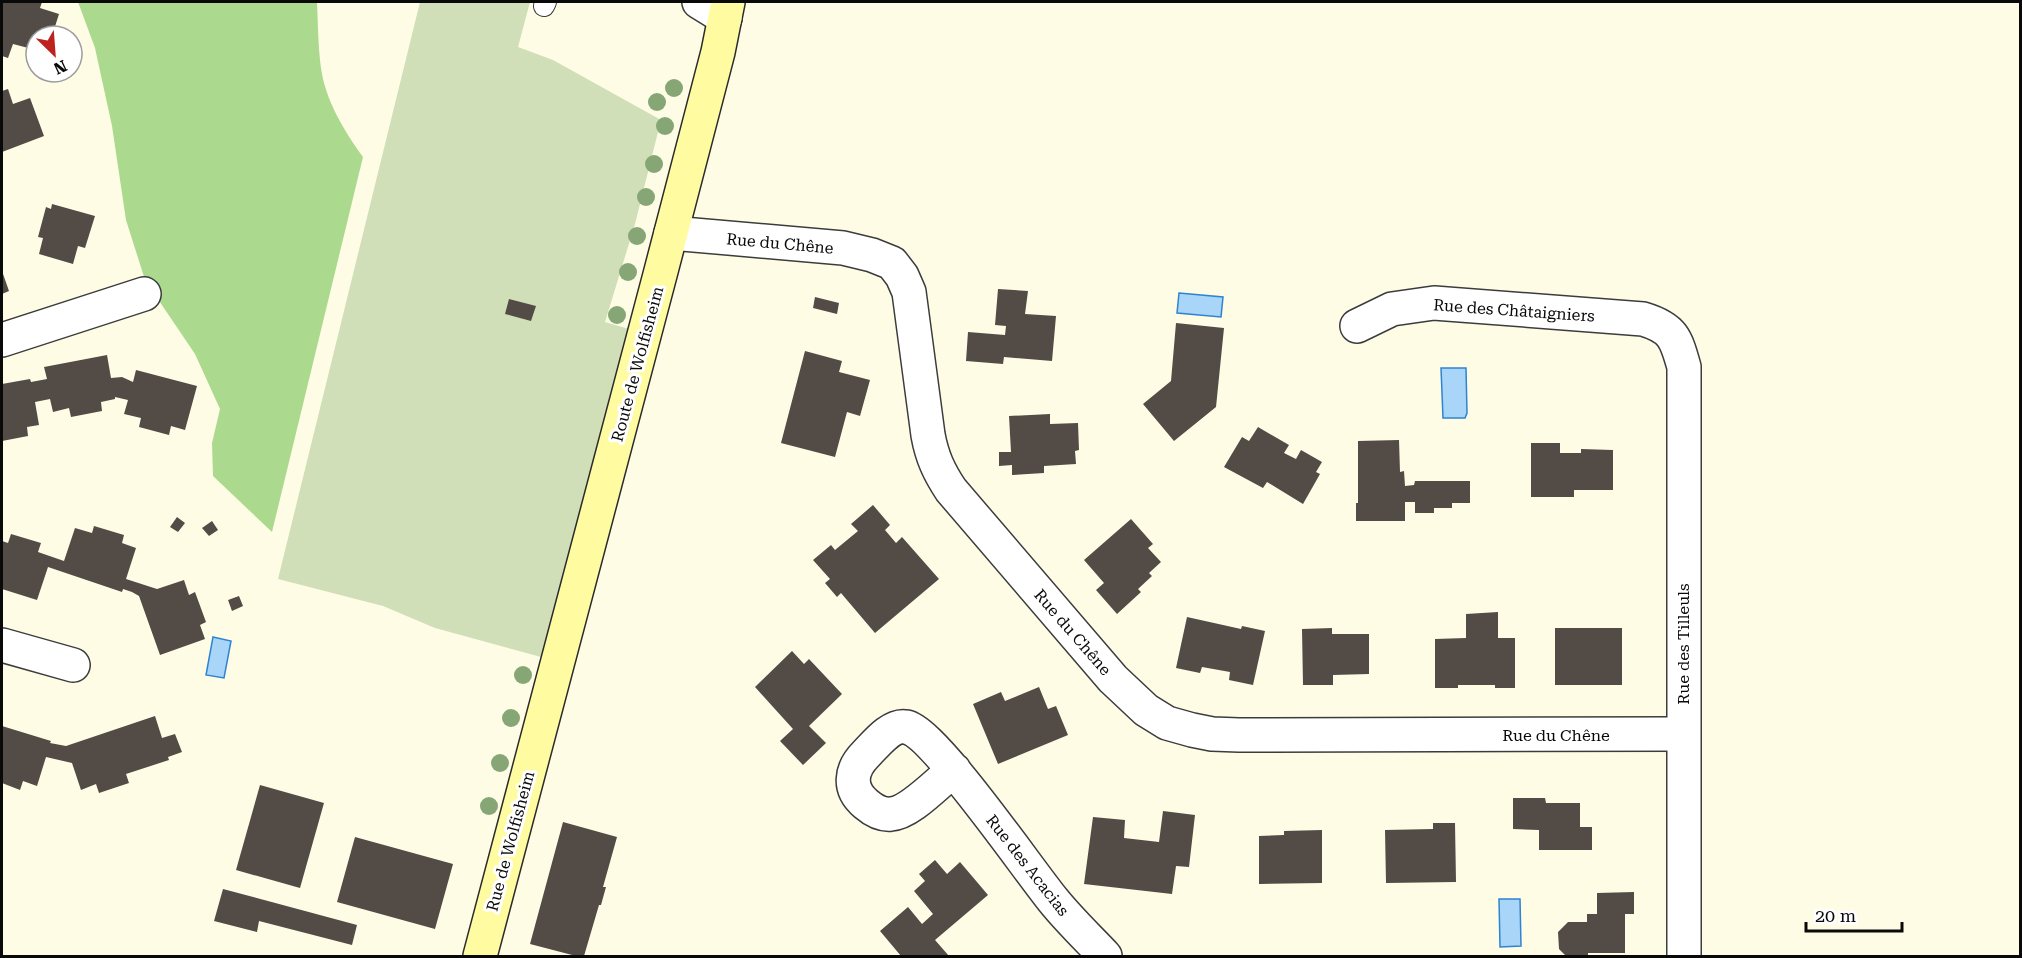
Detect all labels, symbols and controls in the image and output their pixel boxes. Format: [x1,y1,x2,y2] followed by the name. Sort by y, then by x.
[24,24,84,84] north arrow
[51,56,70,78] text: N
[726,229,835,258] street label: Rue du Chêne
[608,284,667,444] street label: Route de Wolfisheim
[1433,295,1596,326] street label: Rue des Châtaigniers
[1674,583,1693,705] street label: Rue des Tilleuls
[1030,585,1115,679] street label: Rue du Chêne
[1502,726,1610,745] street label: Rue du Chêne
[483,769,538,913] street label: Rue de Wolfisheim
[982,811,1073,920] street label: Rue des Acacias
[1806,895,1902,933] scale bar
[1815,905,1856,926] text: 20 m

